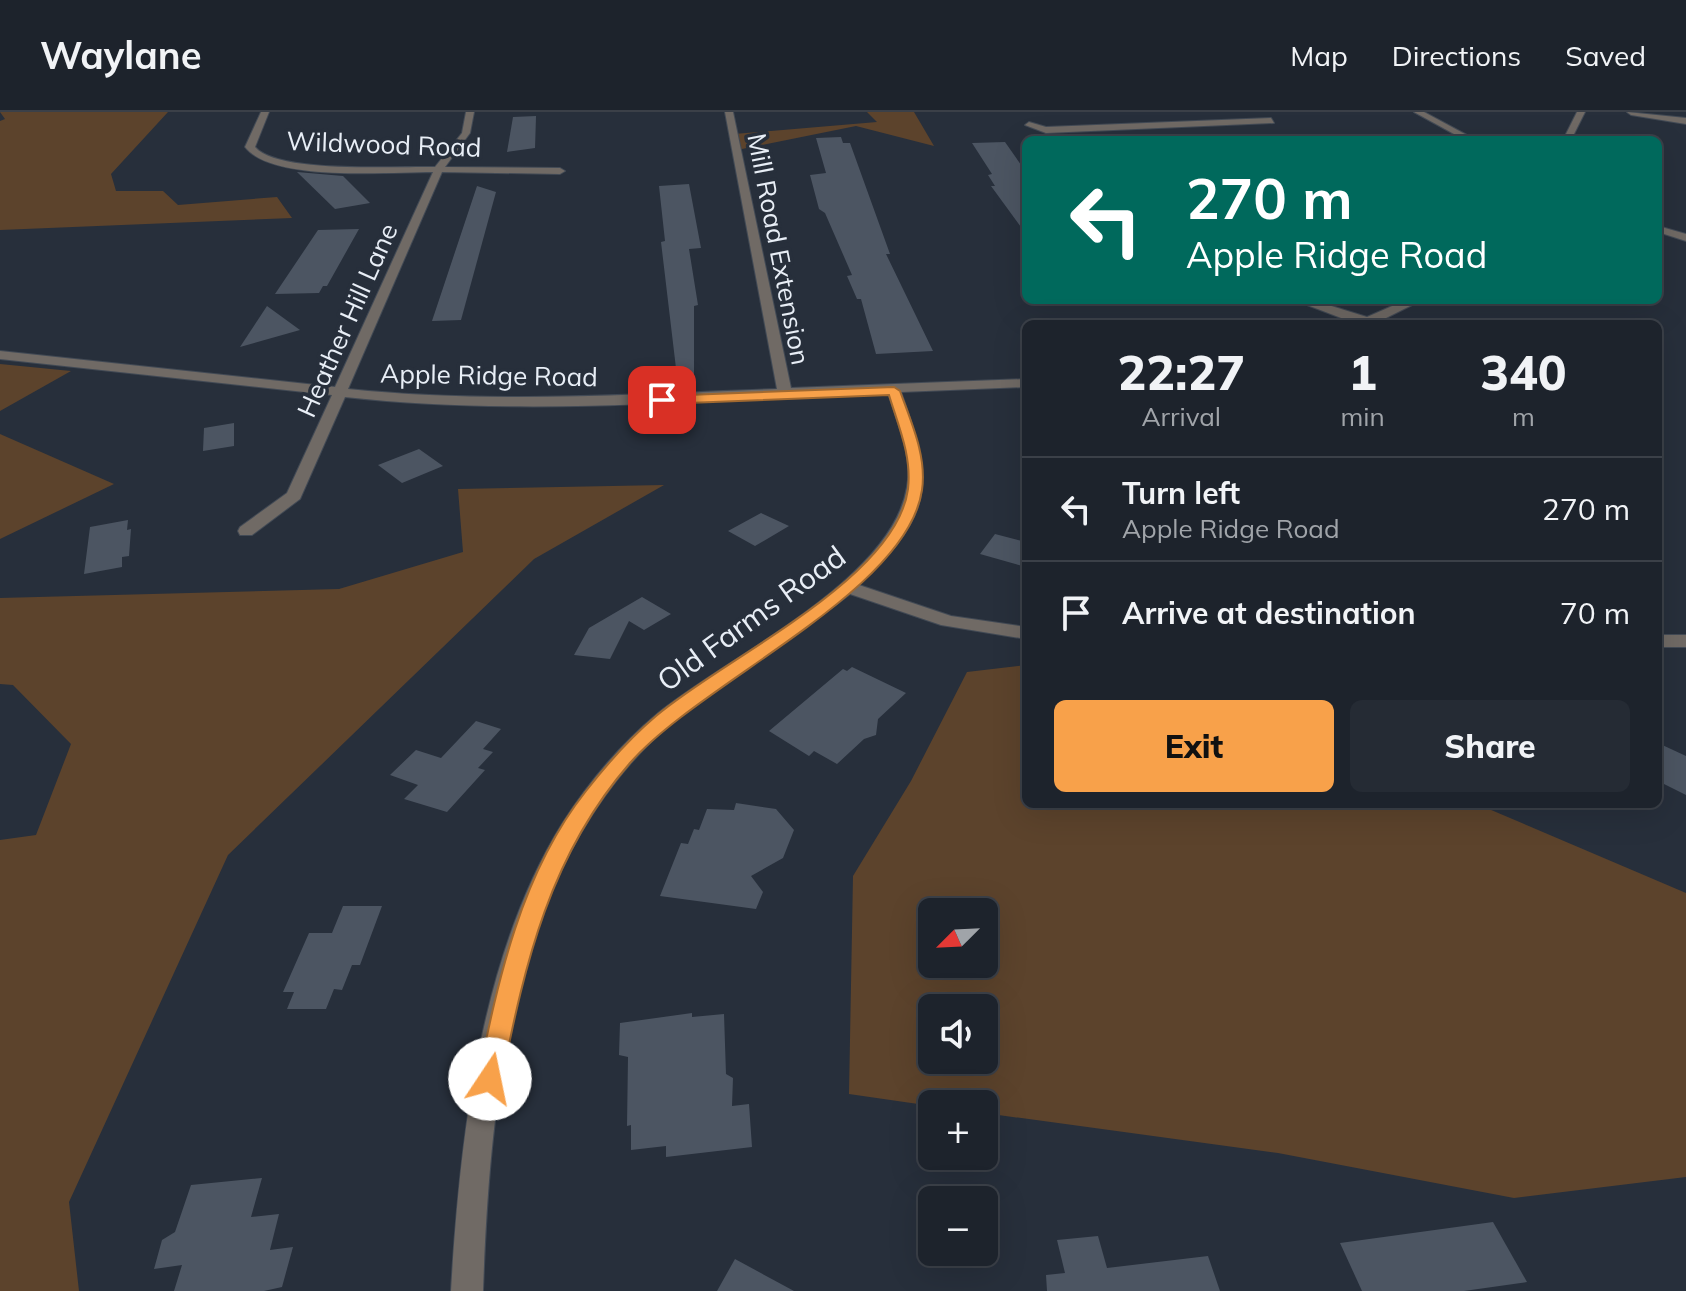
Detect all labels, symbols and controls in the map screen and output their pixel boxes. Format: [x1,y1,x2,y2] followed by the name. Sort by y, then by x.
[40,31,202,79] text: Waylane
[1290,38,1348,73] text: Map
[1392,38,1521,73] text: Directions
[1565,38,1646,73] text: Saved
[286,124,482,164] street label: Wildwood Road
[740,131,818,367] street label: Mill Road Extension
[1186,163,1353,233] text: 270 m
[1054,168,1158,272] icon: left
[289,218,405,422] street label: Heather Hill Lane
[1186,232,1487,277] text: Apple Ridge Road
[1117,342,1245,402] text: 22:27
[1348,342,1377,402] text: 1
[1480,342,1567,402] text: 340
[380,357,598,393] street label: Apple Ridge Road
[628,366,696,434] pin
[640,378,684,422] icon: arrive
[1141,400,1221,433] text: Arrival
[1341,400,1385,433] text: min
[1512,400,1535,433] text: m
[1122,474,1240,512] text: Turn left
[1054,487,1098,531] icon: left
[1542,490,1630,528] text: 270 m
[1122,512,1340,545] text: Apple Ridge Road
[649,537,853,699] street label: Old Farms Road
[1054,591,1098,635] icon: arrive
[1122,594,1416,632] text: Arrive at destination
[1560,594,1630,632] text: 70 m
[1054,700,1334,792] button: Exit
[1350,700,1630,792] button: Share
[918,898,998,978] north arrow
[918,898,998,1266] map controls
[918,994,998,1074] button: sound
[448,1037,532,1121] position arrow
[918,1090,998,1170] button: +
[918,1186,998,1266] button: −

